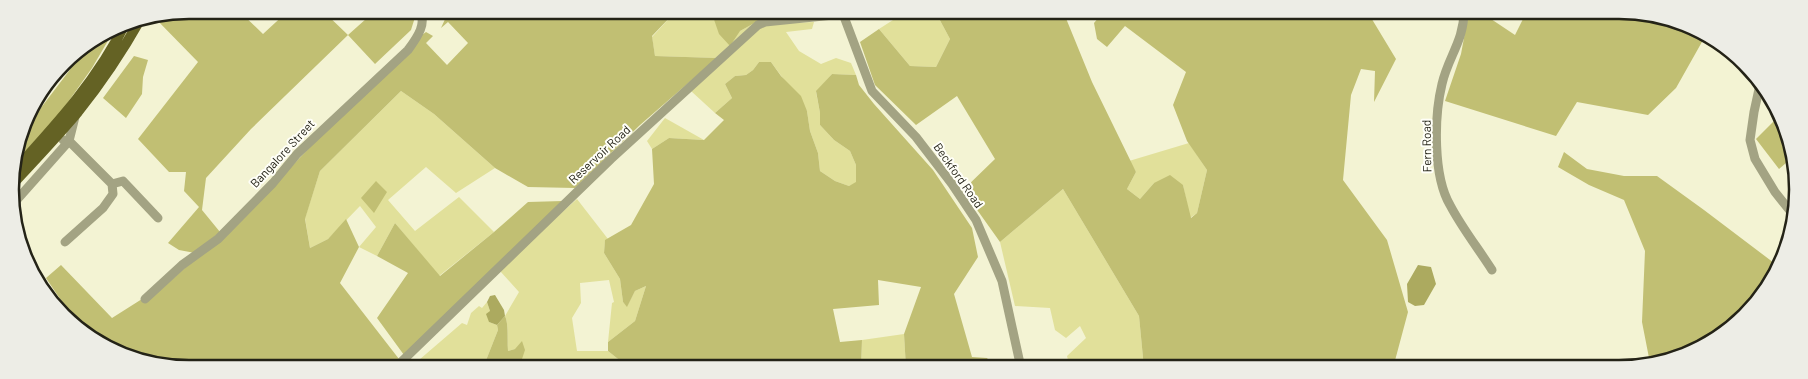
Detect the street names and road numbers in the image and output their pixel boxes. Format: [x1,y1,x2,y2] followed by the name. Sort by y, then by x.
[247,116,317,190] street label: Bangalore Street
[1419,120,1433,172] street label: Fern Road
[565,122,633,186] street label: Reservoir Road
[931,140,987,210] street label: Beckford Road

